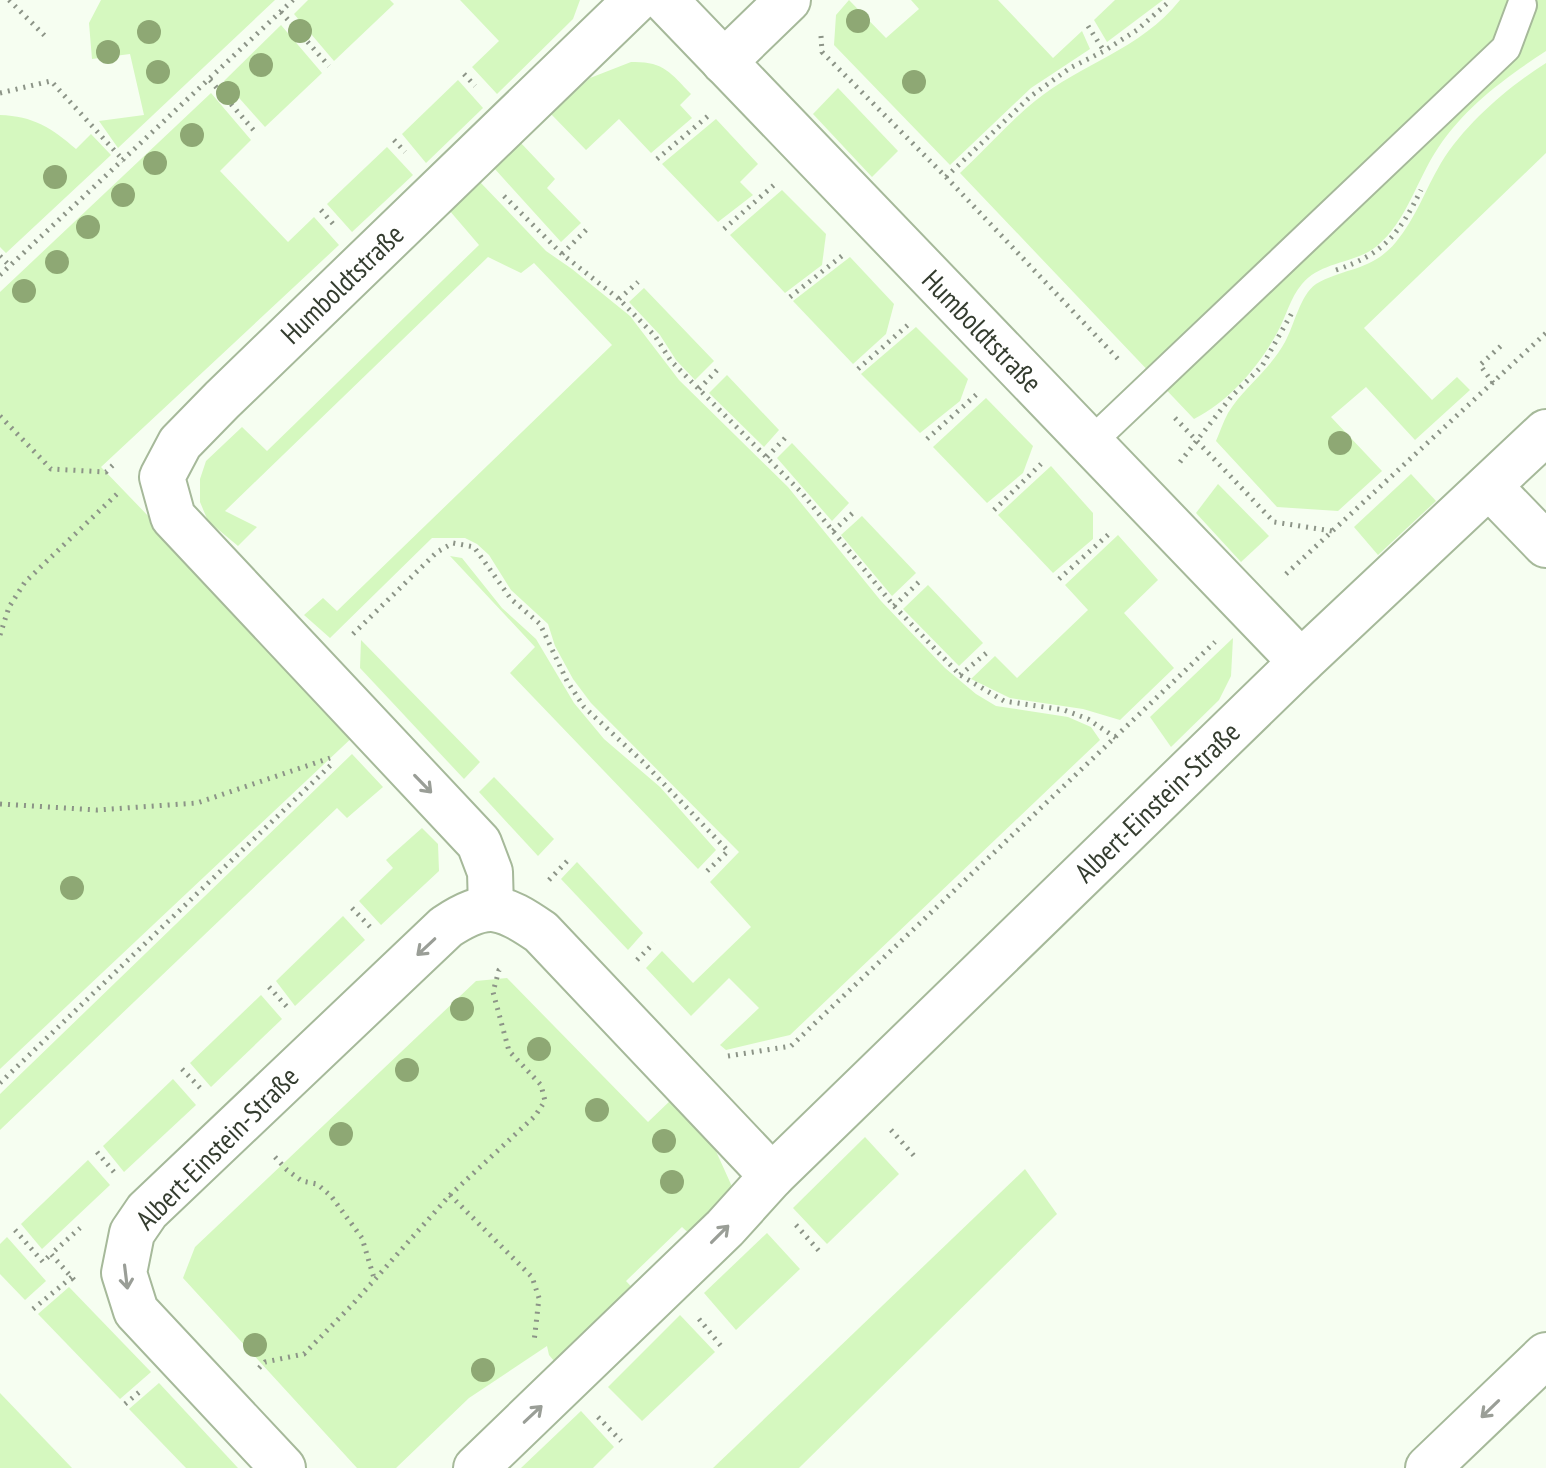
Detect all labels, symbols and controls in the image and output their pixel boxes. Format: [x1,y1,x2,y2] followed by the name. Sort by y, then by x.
[272,216,411,352] street label: Humboldtstraße
[914,261,1050,400] street label: Humboldtstraße
[1066,713,1247,890] street label: Albert-Einstein-Straße
[414,774,432,794] one-way arrow
[416,937,436,955] one-way arrow
[127,1058,306,1237] street label: Albert-Einstein-Straße
[710,1225,729,1244] one-way arrow
[119,1263,134,1290] one-way arrow
[1480,1399,1500,1418] one-way arrow
[523,1405,543,1424] one-way arrow

